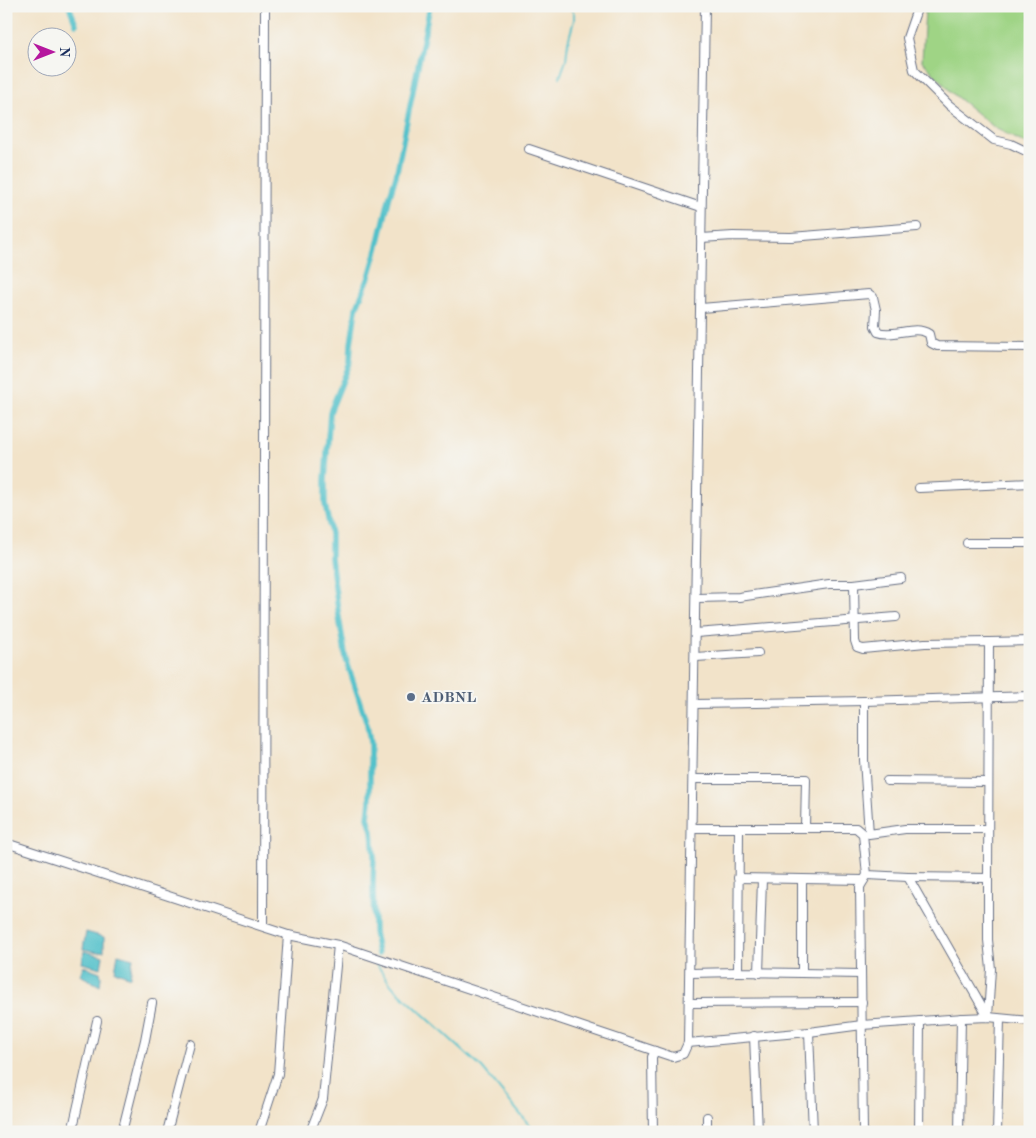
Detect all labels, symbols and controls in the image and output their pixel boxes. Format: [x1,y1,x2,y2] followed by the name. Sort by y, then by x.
[28,28,78,78] north arrow
[57,47,71,58] text: N
[405,691,417,703] marker: ADBNL
[421,691,476,706] place label: ADBNL

